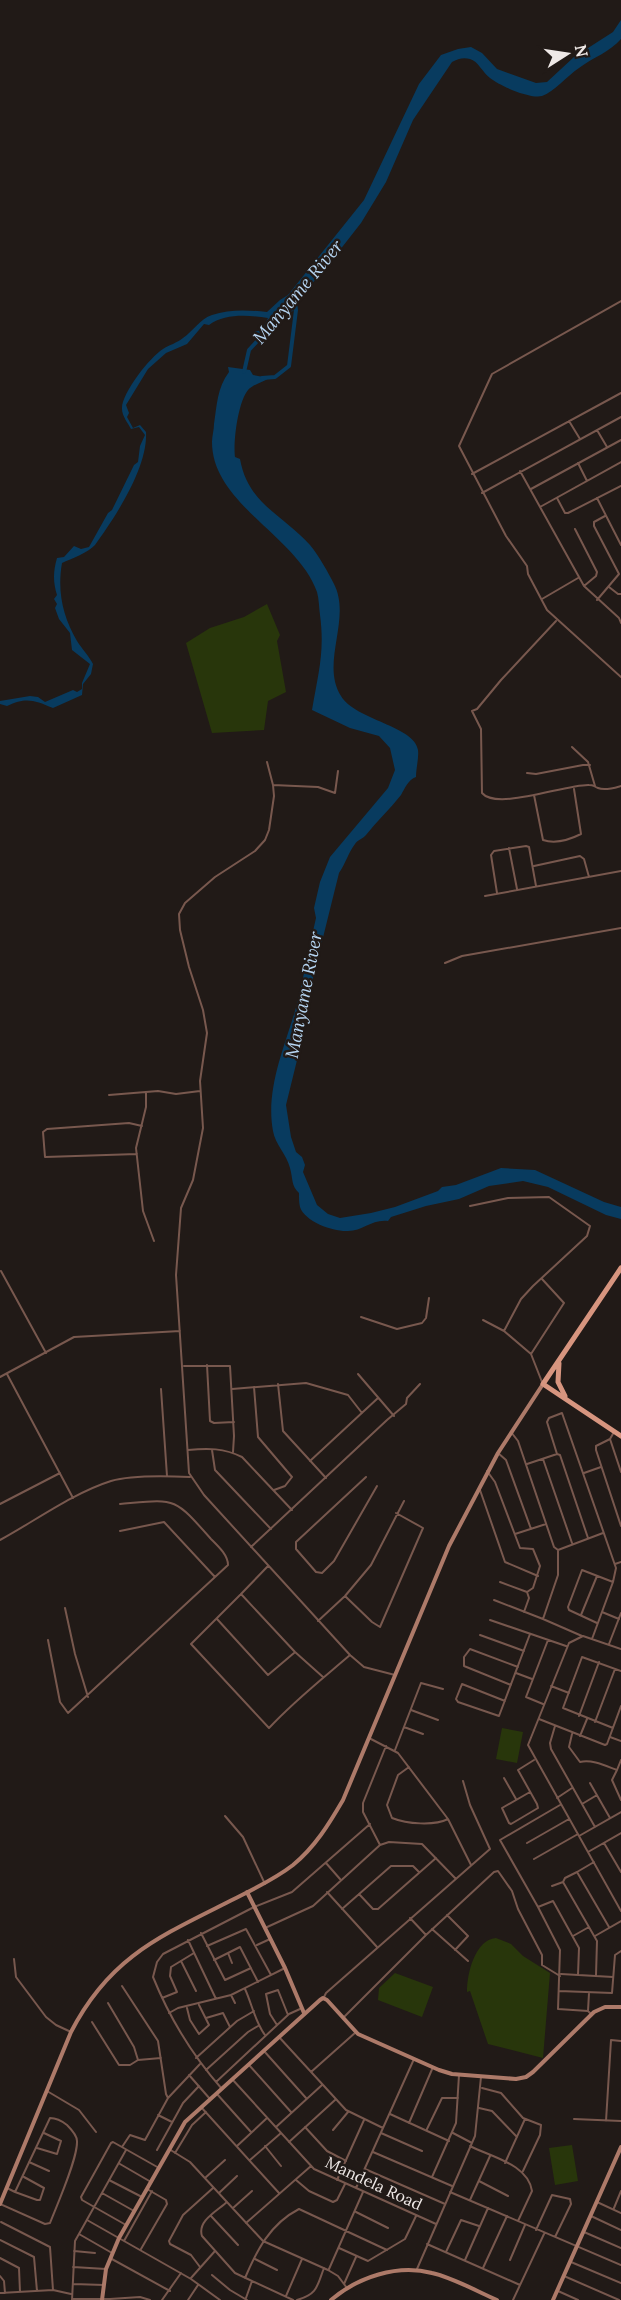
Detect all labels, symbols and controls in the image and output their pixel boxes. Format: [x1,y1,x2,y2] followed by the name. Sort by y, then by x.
[537,24,597,84] north arrow
[571,43,593,59] text: N
[247,234,348,348] water label: Manyame River
[280,929,327,1060] water label: Manyame River
[322,2152,426,2214] street label: Mandela Road

